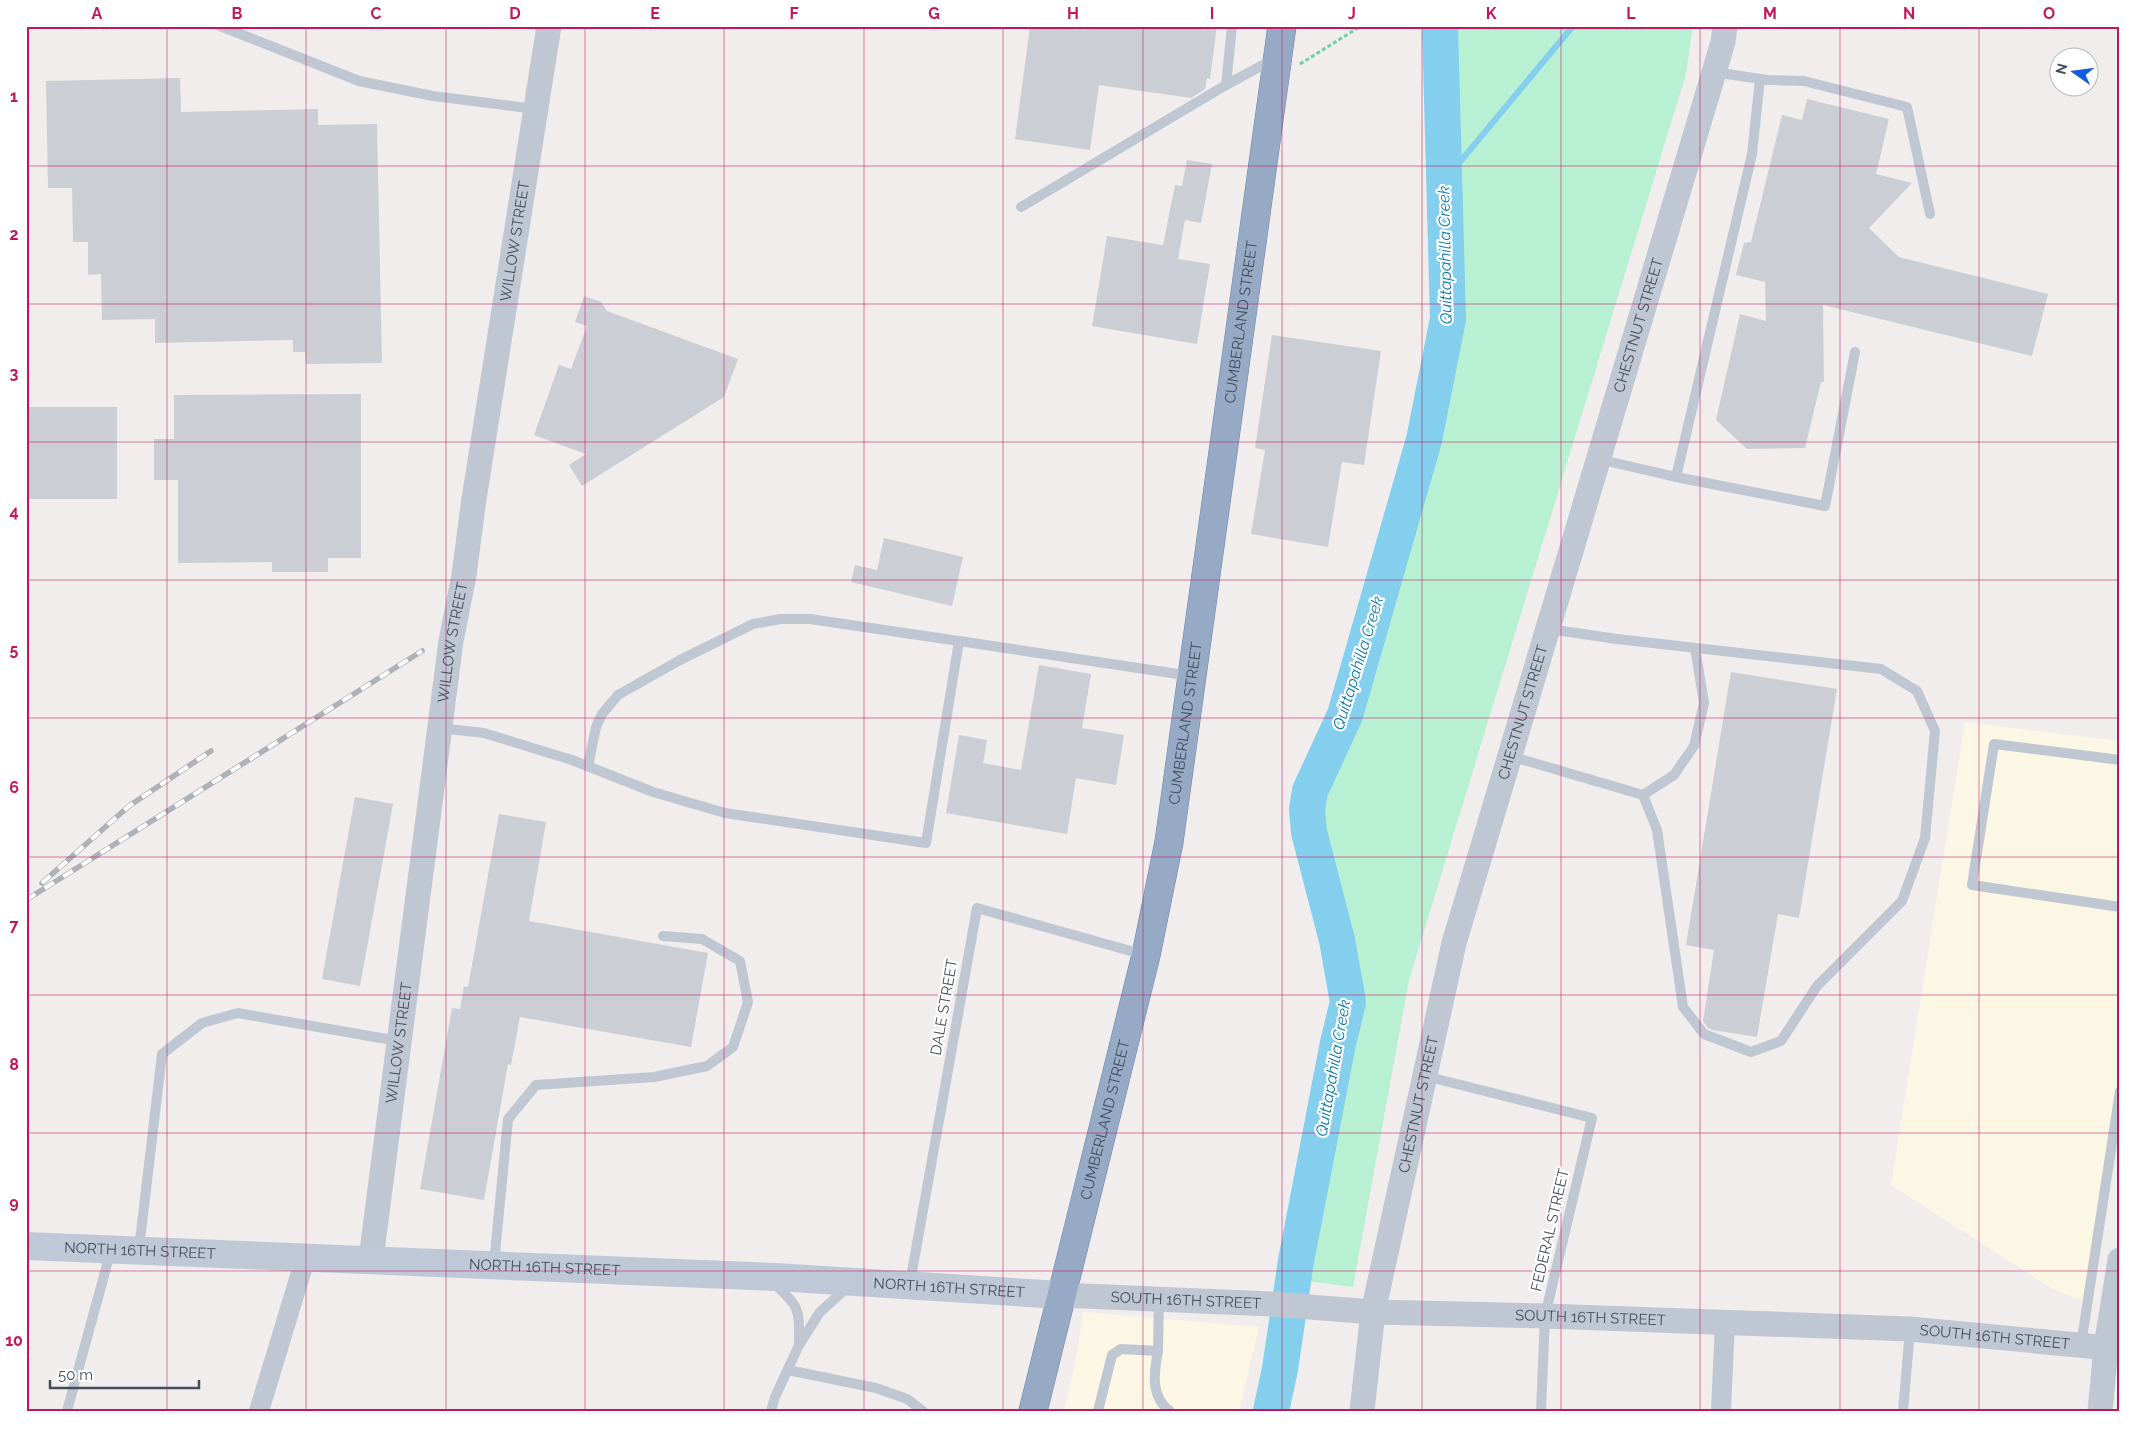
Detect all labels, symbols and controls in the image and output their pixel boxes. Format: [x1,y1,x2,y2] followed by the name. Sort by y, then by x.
[92,4,103,23] text: A
[232,4,243,23] text: B
[371,4,382,23] text: C
[509,4,521,23] text: D
[650,4,660,23] text: E
[789,4,799,23] text: F
[928,4,940,23] text: G
[1067,4,1079,23] text: H
[1210,4,1214,23] text: I
[1348,4,1356,23] text: J
[1486,4,1497,23] text: K
[1626,4,1636,23] text: L
[1763,4,1777,23] text: M
[1903,4,1915,23] text: N
[2043,4,2055,23] text: O
[2048,48,2098,98] north arrow
[2052,62,2070,76] text: N
[10,87,18,106] text: 1
[496,180,533,303] street label: WILLOW STREET
[1434,185,1456,324] water label: Quittapahilla Creek
[9,225,19,244] text: 2
[1221,239,1261,405] street label: CUMBERLAND STREET
[1610,256,1667,395] street label: CHESTNUT STREET
[10,364,19,383] text: 3
[9,502,19,521] text: 4
[434,581,471,704] street label: WILLOW STREET
[1329,594,1387,732] water label: Quittapahilla Creek
[10,640,19,659] text: 5
[1165,641,1206,806] street label: CUMBERLAND STREET
[1494,643,1551,782] street label: CHESTNUT STREET
[9,778,19,797] text: 6
[10,916,19,935] text: 7
[927,957,961,1057] street label: DALE STREET
[382,981,416,1104] street label: WILLOW STREET
[1312,998,1354,1138] water label: Quittapahilla Creek
[1395,1034,1442,1175] street label: CHESTNUT STREET
[1077,1038,1134,1202] street label: CUMBERLAND STREET
[9,1055,19,1074] text: 8
[1527,1167,1573,1293] street label: FEDERAL STREET
[9,1193,19,1212] text: 9
[64,1239,216,1263] street label: NORTH 16TH STREET
[468,1255,621,1280] street label: NORTH 16TH STREET
[873,1274,1025,1302] street label: NORTH 16TH STREET
[1110,1288,1262,1313] street label: SOUTH 16TH STREET
[1515,1306,1666,1329] street label: SOUTH 16TH STREET
[1919,1321,2071,1353] street label: SOUTH 16TH STREET
[5,1331,23,1350] text: 10
[50,1357,199,1389] scale bar
[58,1366,93,1384] text: 50 m

